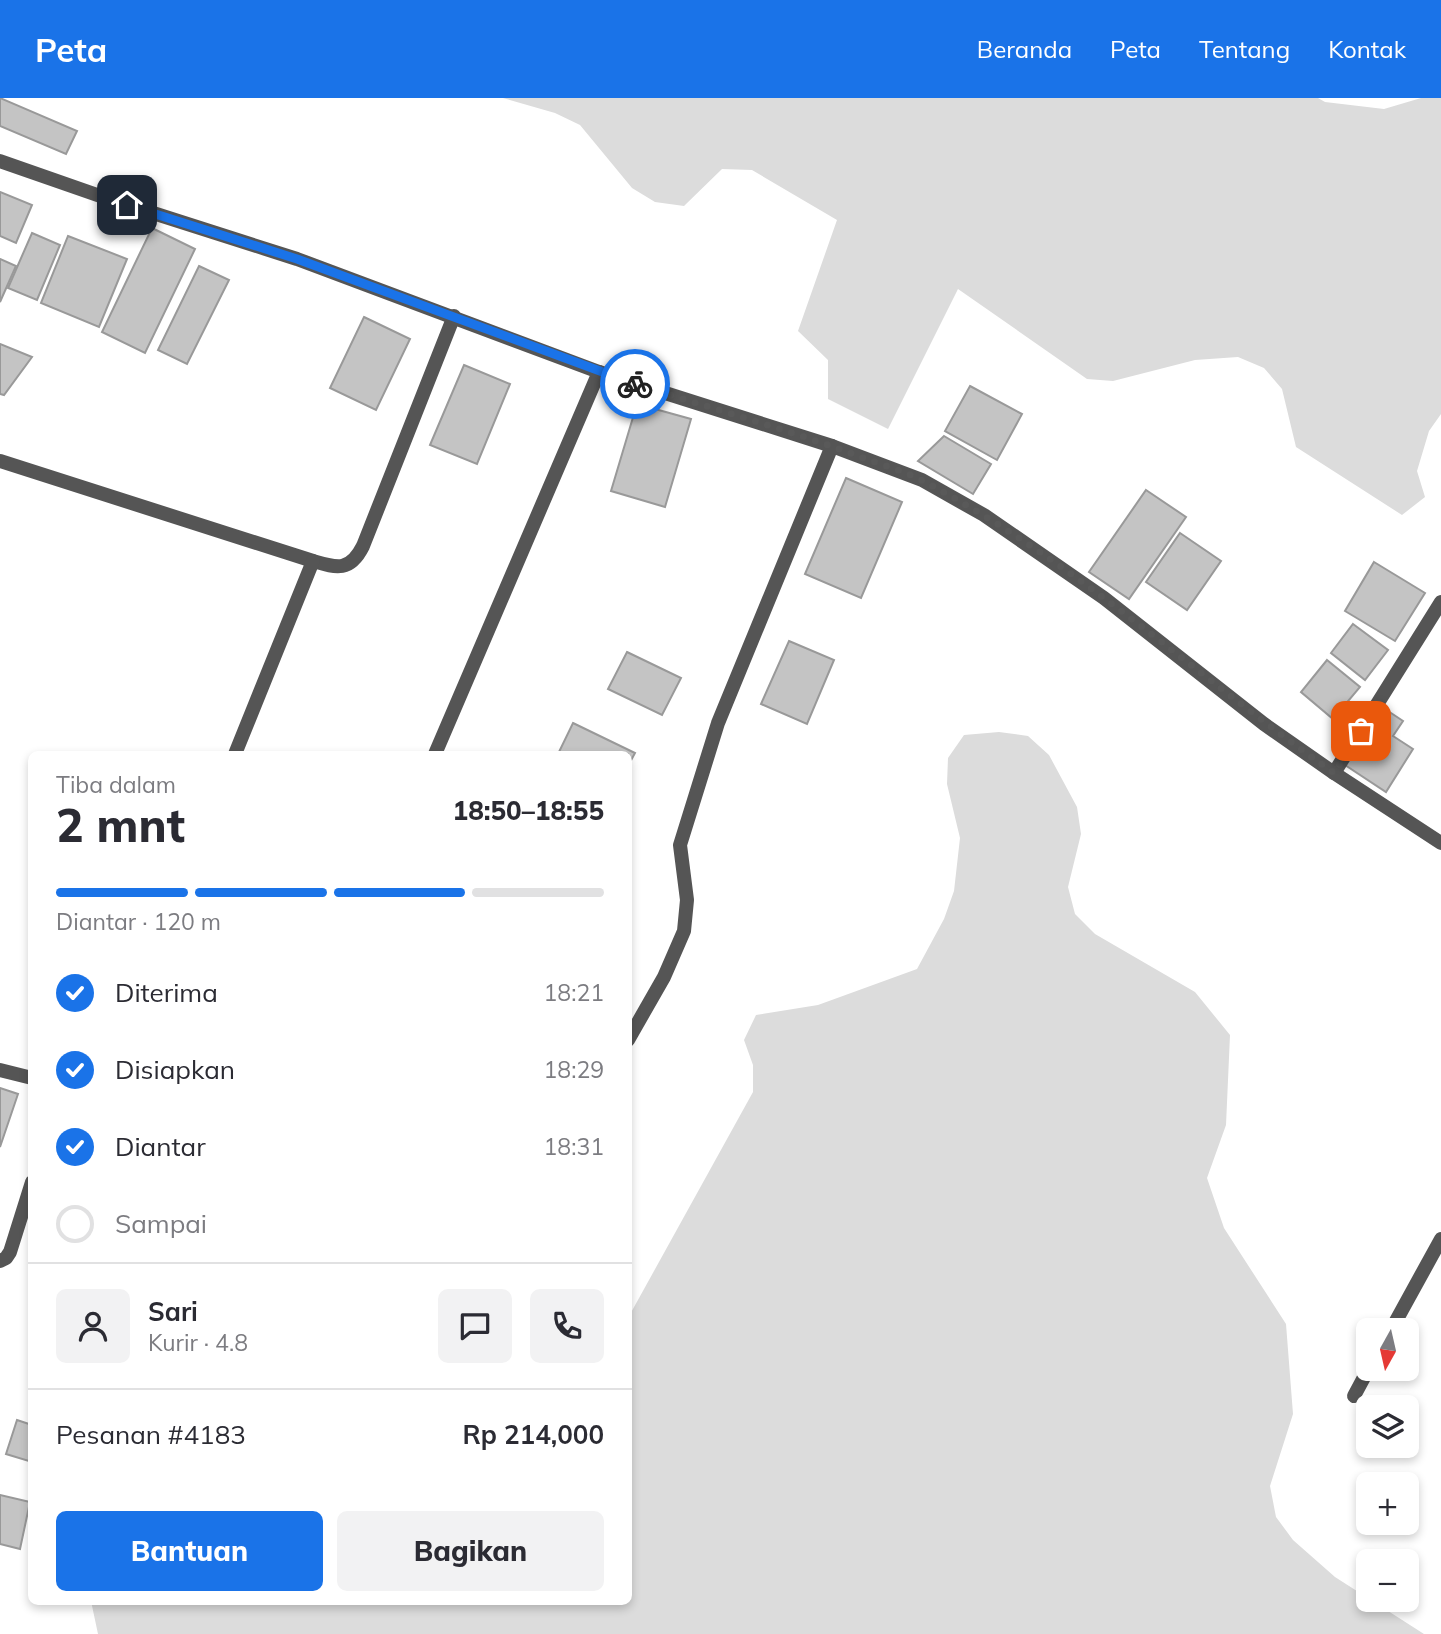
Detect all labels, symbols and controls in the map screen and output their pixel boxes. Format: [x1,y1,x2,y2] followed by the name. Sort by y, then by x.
[35,29,107,70] text: Peta
[977,34,1072,64] text: Beranda
[1110,34,1161,64] text: Peta
[1199,34,1290,64] text: Tentang
[1328,34,1406,64] text: Kontak
[97,175,157,235] pin
[108,186,146,224] icon: home
[600,349,670,419] courier
[616,365,654,403] icon: bike
[1331,701,1391,761] pin
[1342,712,1380,750] icon: bag
[56,770,176,799] text: Tiba dalam
[453,794,604,827] text: 18:50–18:55
[56,796,185,854] text: 2 mnt
[56,907,221,936] text: Diantar · 120 m
[56,974,94,1012] icon: check
[115,976,218,1009] text: Diterima
[544,978,604,1007] text: 18:21
[56,1051,94,1089] icon: check
[115,1053,235,1086] text: Disiapkan
[544,1055,604,1084] text: 18:29
[56,1128,94,1166] icon: check
[115,1130,206,1163] text: Diantar
[544,1132,604,1161] text: 18:31
[115,1207,207,1240] text: Sampai
[56,1289,130,1363] button: person
[438,1289,512,1363] button: chat
[530,1289,604,1363] button: phone
[148,1295,198,1328] text: Sari
[1356,1318,1419,1381] north arrow
[1356,1318,1419,1612] map controls
[148,1328,248,1357] text: Kurir · 4.8
[1356,1395,1419,1458] button: layers
[56,1418,246,1451] text: Pesanan #4183
[462,1418,604,1451] text: Rp 214,000
[1356,1472,1419,1535] button: +
[56,1511,323,1591] button: Bantuan
[337,1511,604,1591] button: Bagikan
[1356,1549,1419,1612] button: −

